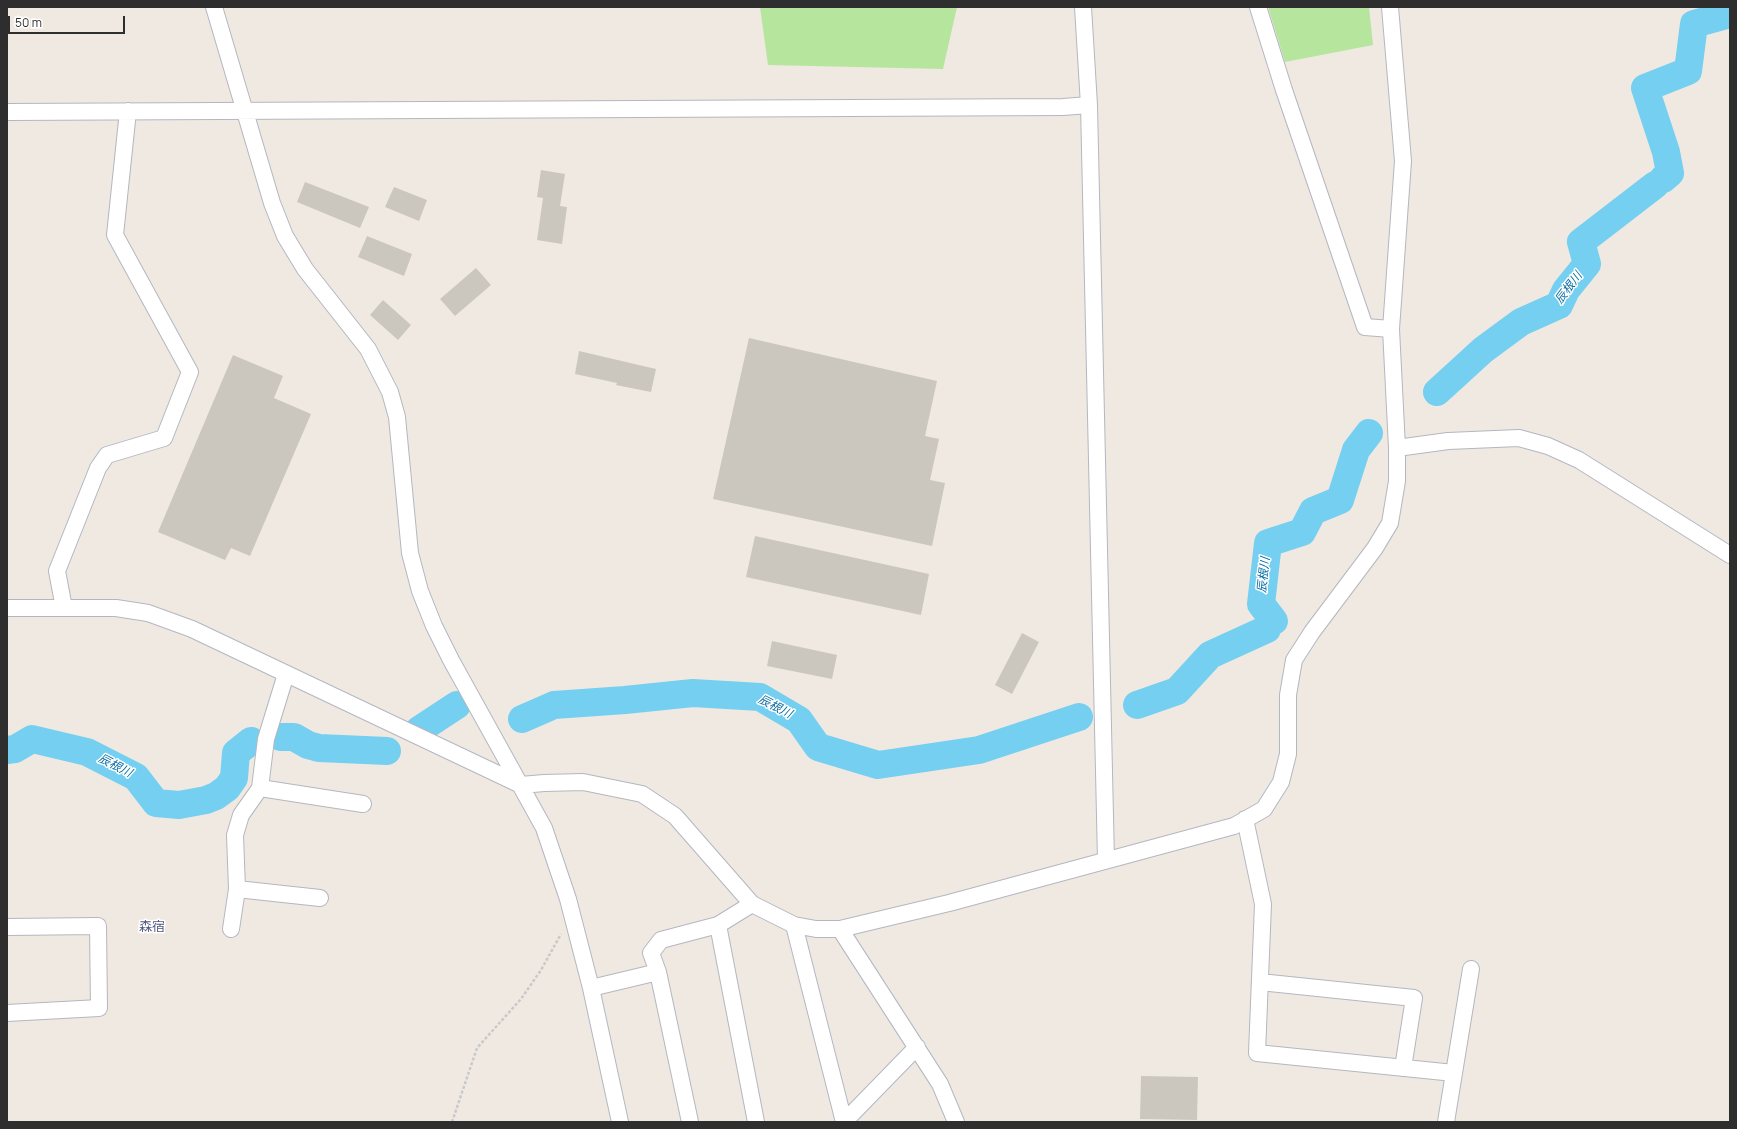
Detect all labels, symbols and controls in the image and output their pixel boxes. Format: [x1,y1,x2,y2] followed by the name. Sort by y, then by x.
[10,8,127,34] scale bar
[15,14,42,31] text: 50 m
[1552,269,1586,307] water label: 辰根川
[1255,556,1273,594] water label: 辰根川
[756,692,794,722] water label: 辰根川
[96,751,134,781] water label: 辰根川
[139,919,165,935] district label: 森宿

